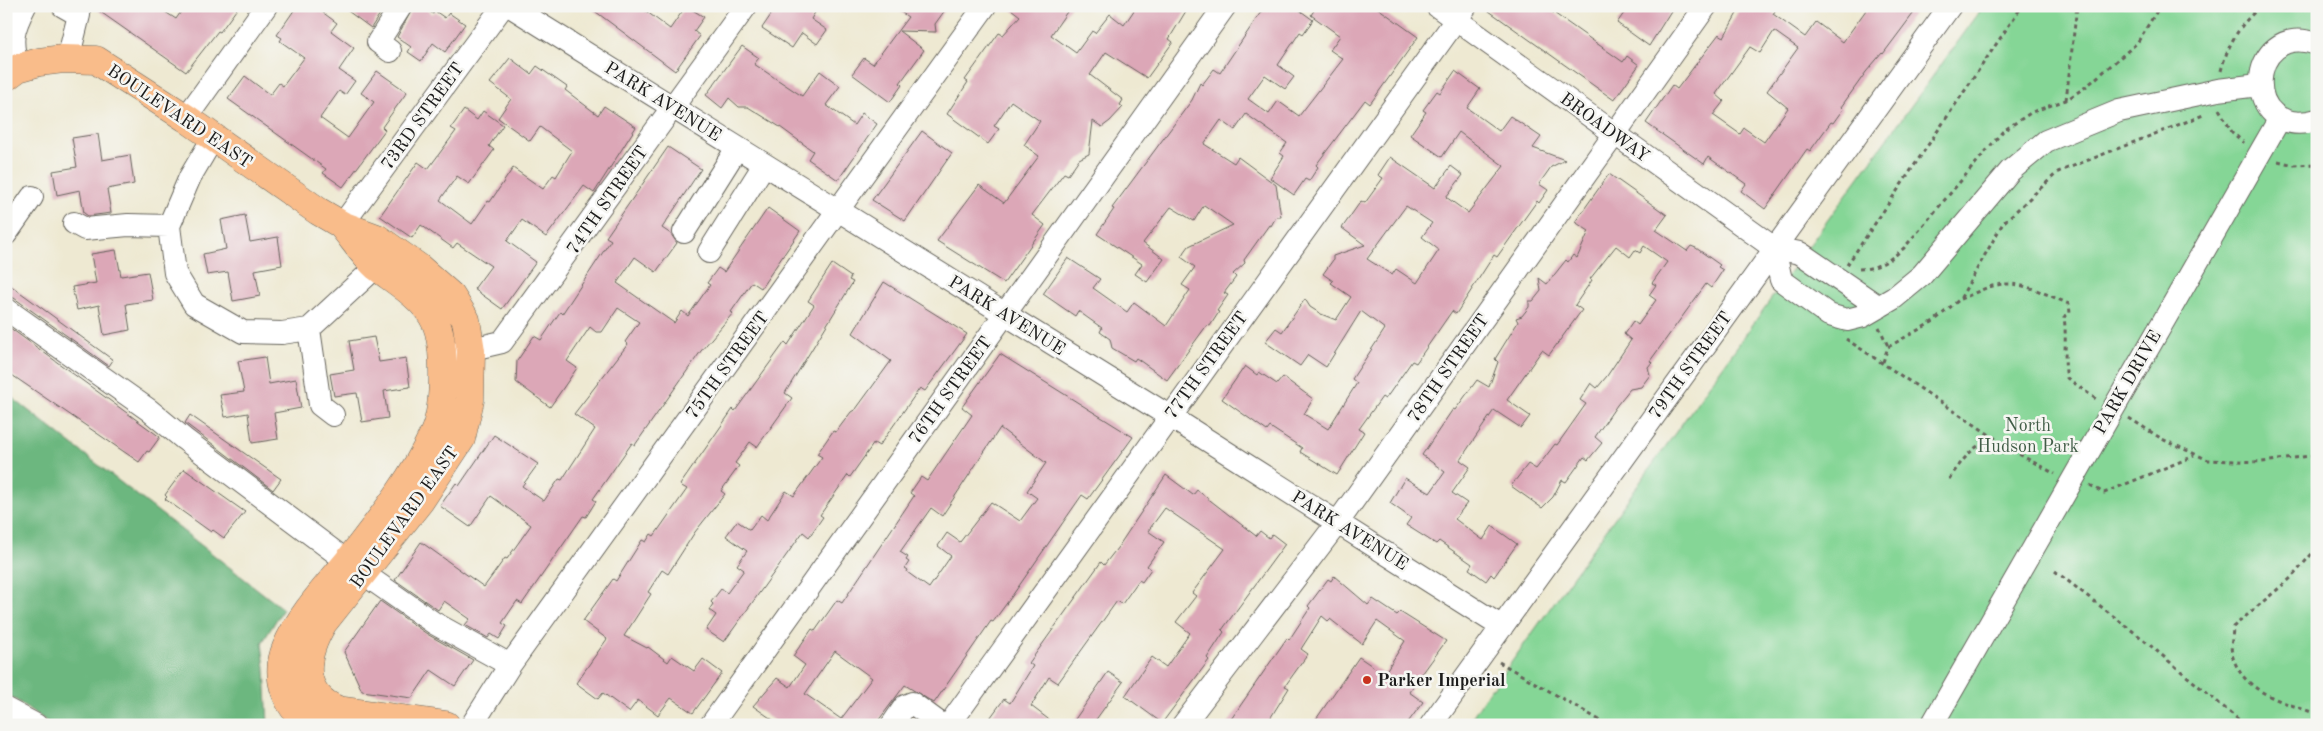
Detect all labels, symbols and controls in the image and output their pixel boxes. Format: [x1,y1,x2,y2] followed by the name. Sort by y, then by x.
[601,59,724,145] street label: PARK AVENUE
[378,60,468,173] street label: 73RD STREET
[104,62,255,172] street label: BOULEVARD EAST
[1557,90,1652,166] street label: BROADWAY
[564,143,652,258] street label: 74TH STREET
[945,273,1068,359] street label: PARK AVENUE
[683,309,773,422] street label: 75TH STREET
[1162,309,1252,422] street label: 77TH STREET
[1646,309,1736,422] street label: 79TH STREET
[1405,311,1493,426] street label: 78TH STREET
[2091,328,2165,437] street label: PARK DRIVE
[906,334,996,447] street label: 76TH STREET
[1977,417,2079,456] park label: North Hudson Park
[347,443,462,592] street label: BOULEVARD EAST
[1288,488,1411,574] street label: PARK AVENUE
[1377,672,1506,690] place label: Parker Imperial
[1361,674,1373,686] marker: Parker Imperial

